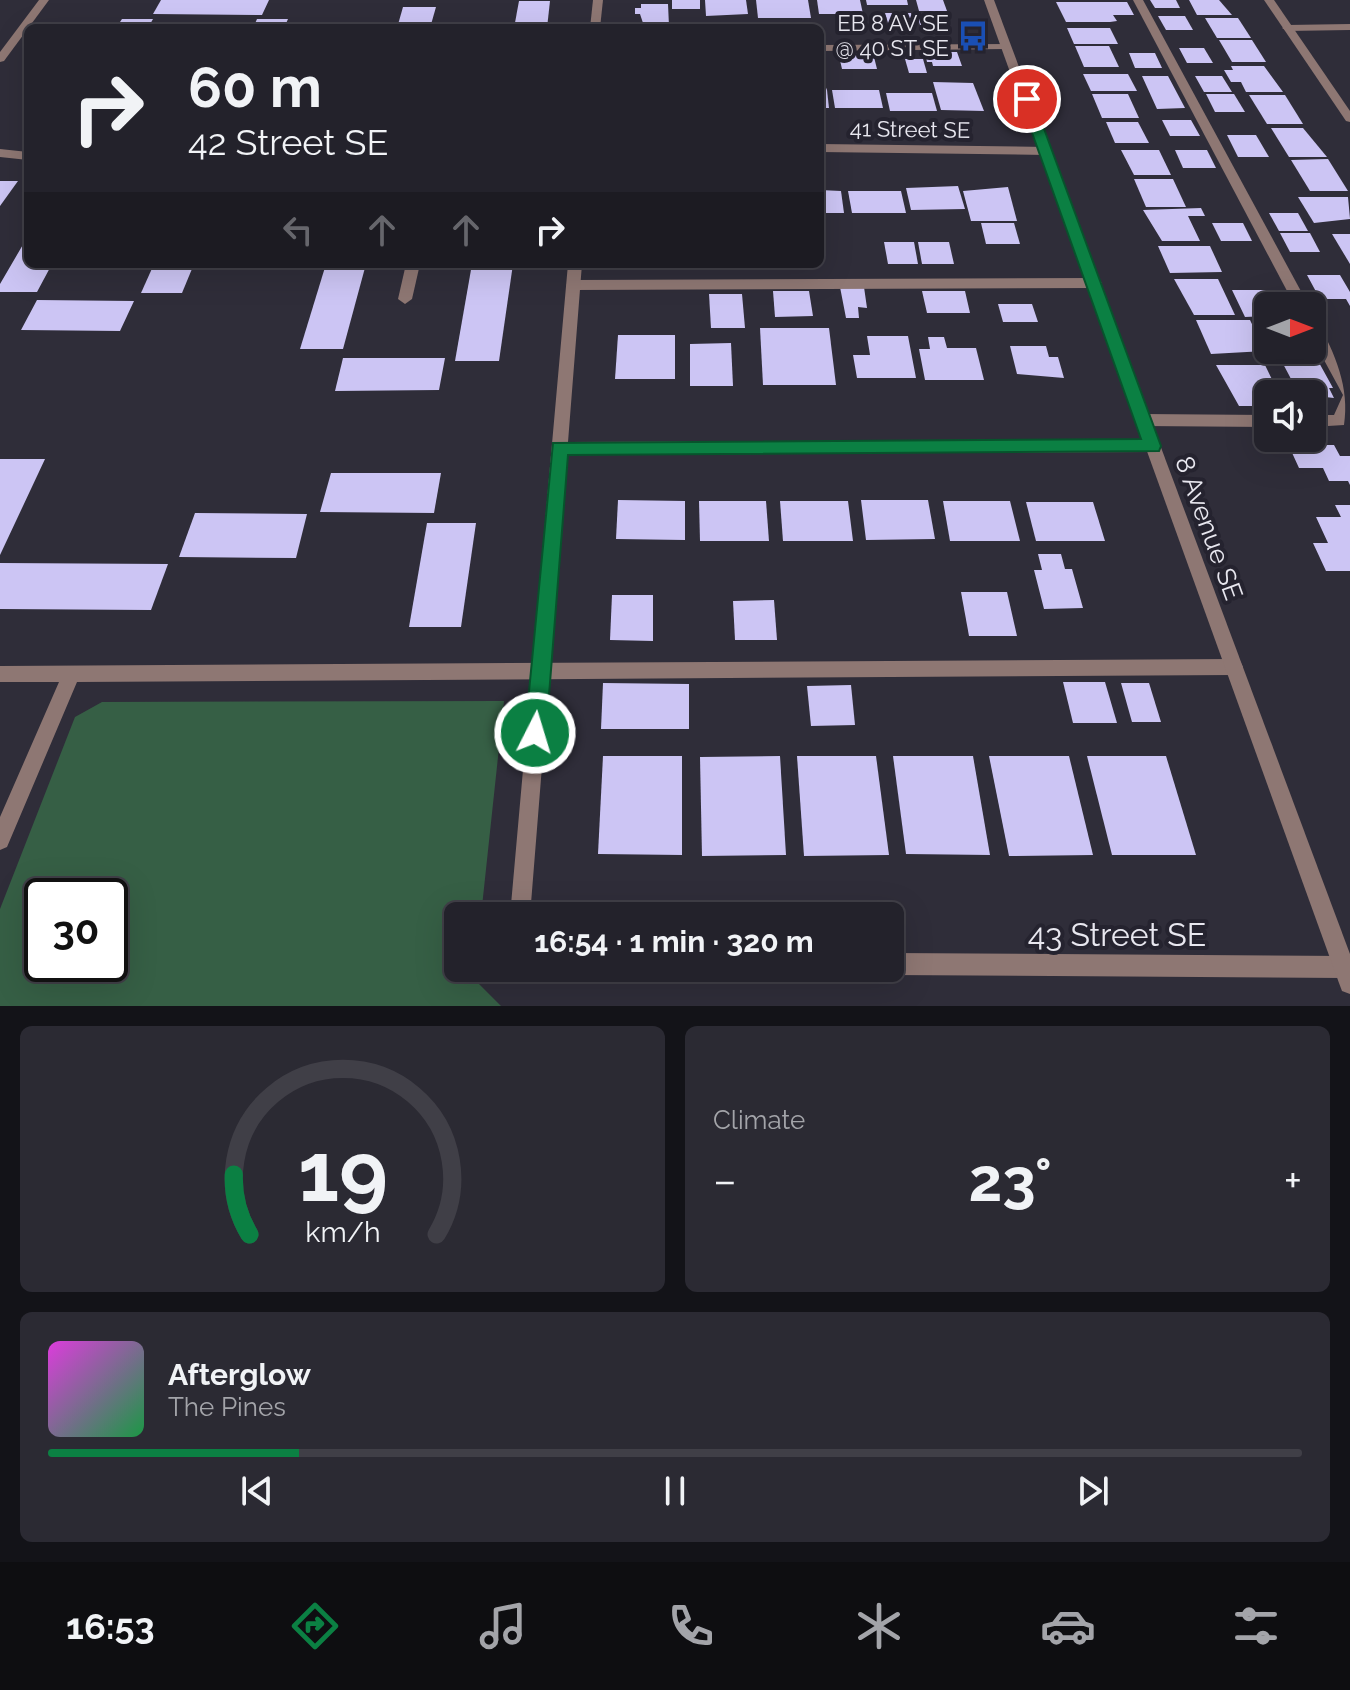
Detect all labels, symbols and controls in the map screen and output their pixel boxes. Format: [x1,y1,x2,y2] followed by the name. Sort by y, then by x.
[835,10,949,61] place label: EB 8 AV SE @ 40 ST SE
[956,19,990,53] bus stop icon: EB 8 AV SE @ 40 ST SE
[188,54,322,120] text: 60 m
[56,56,160,160] icon: right
[993,65,1061,133] pin
[1005,77,1049,121] icon: arrive
[850,115,970,143] street label: 41 Street SE
[188,121,388,163] text: 42 Street SE
[276,208,320,252] icon: left
[360,208,404,252] icon: ahead
[444,208,488,252] icon: ahead
[528,208,572,252] icon: right
[1254,292,1326,364] north arrow
[1254,292,1326,452] map controls
[1254,380,1326,452] button: sound
[1169,452,1249,604] street label: 8 Avenue SE
[493,691,577,775] position arrow
[24,878,128,982] speed limit sign: 30
[1028,916,1206,953] street label: 43 Street SE
[534,924,814,959] text: 16:54 · 1 min · 320 m
[713,1105,805,1135] text: Climate
[297,1123,388,1220] text: 19
[968,1145,1052,1215] text: 23°
[713,1155,737,1206] text: −
[1284,1155,1302,1206] text: +
[305,1215,380,1249] text: km/h
[168,1357,311,1392] text: Afterglow
[168,1392,286,1422] text: The Pines
[235,1469,279,1513] icon: previous
[653,1469,697,1513] icon: pause
[1071,1469,1115,1513] icon: next
[287,1598,343,1654] icon: directions
[475,1598,531,1654] icon: music
[663,1598,719,1654] icon: phone
[851,1598,907,1654] icon: climate
[1040,1598,1096,1654] icon: car
[1228,1598,1284,1654] icon: filters
[66,1605,155,1647] text: 16:53

